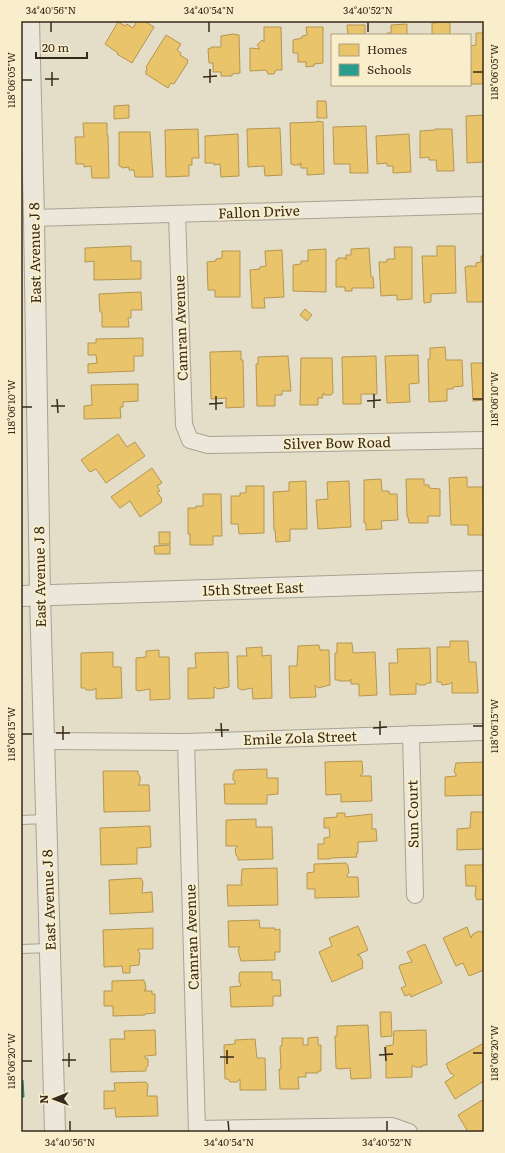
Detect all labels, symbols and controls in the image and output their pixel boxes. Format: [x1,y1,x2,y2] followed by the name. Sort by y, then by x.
[26,2,76,17] text: 34°40'56"N
[184,2,234,17] text: 34°40'54"N
[343,2,393,17] text: 34°40'52"N
[36,34,87,60] scale bar
[331,34,471,86] legend
[42,38,69,56] text: 20 m
[367,40,407,58] text: Homes
[486,44,501,100] text: 118°06'05"W
[3,52,18,108] text: 118°06'05"W
[367,60,412,78] text: Schools
[218,200,300,222] street label: Fallon Drive
[23,202,45,304] street label: East Avenue J 8
[168,275,192,381] street label: Camran Avenue
[486,371,501,427] text: 118°06'10"W
[3,379,18,435] text: 118°06'10"W
[283,431,392,453] street label: Silver Bow Road
[28,526,50,628] street label: East Avenue J 8
[202,576,304,600] street label: 15th Street East
[486,699,501,753] text: 118°06'15"W
[3,707,18,761] text: 118°06'15"W
[243,725,358,749] street label: Emile Zola Street
[401,779,423,848] street label: Sun Court
[36,849,60,951] street label: East Avenue J 8
[179,884,203,990] street label: Camran Avenue
[486,1025,501,1081] text: 118°06'20"W
[3,1033,18,1089] text: 118°06'20"W
[34,1079,74,1119] north arrow
[35,1094,51,1104] text: N
[45,1134,95,1149] text: 34°40'56"N
[204,1134,254,1149] text: 34°40'54"N
[362,1134,412,1149] text: 34°40'52"N

